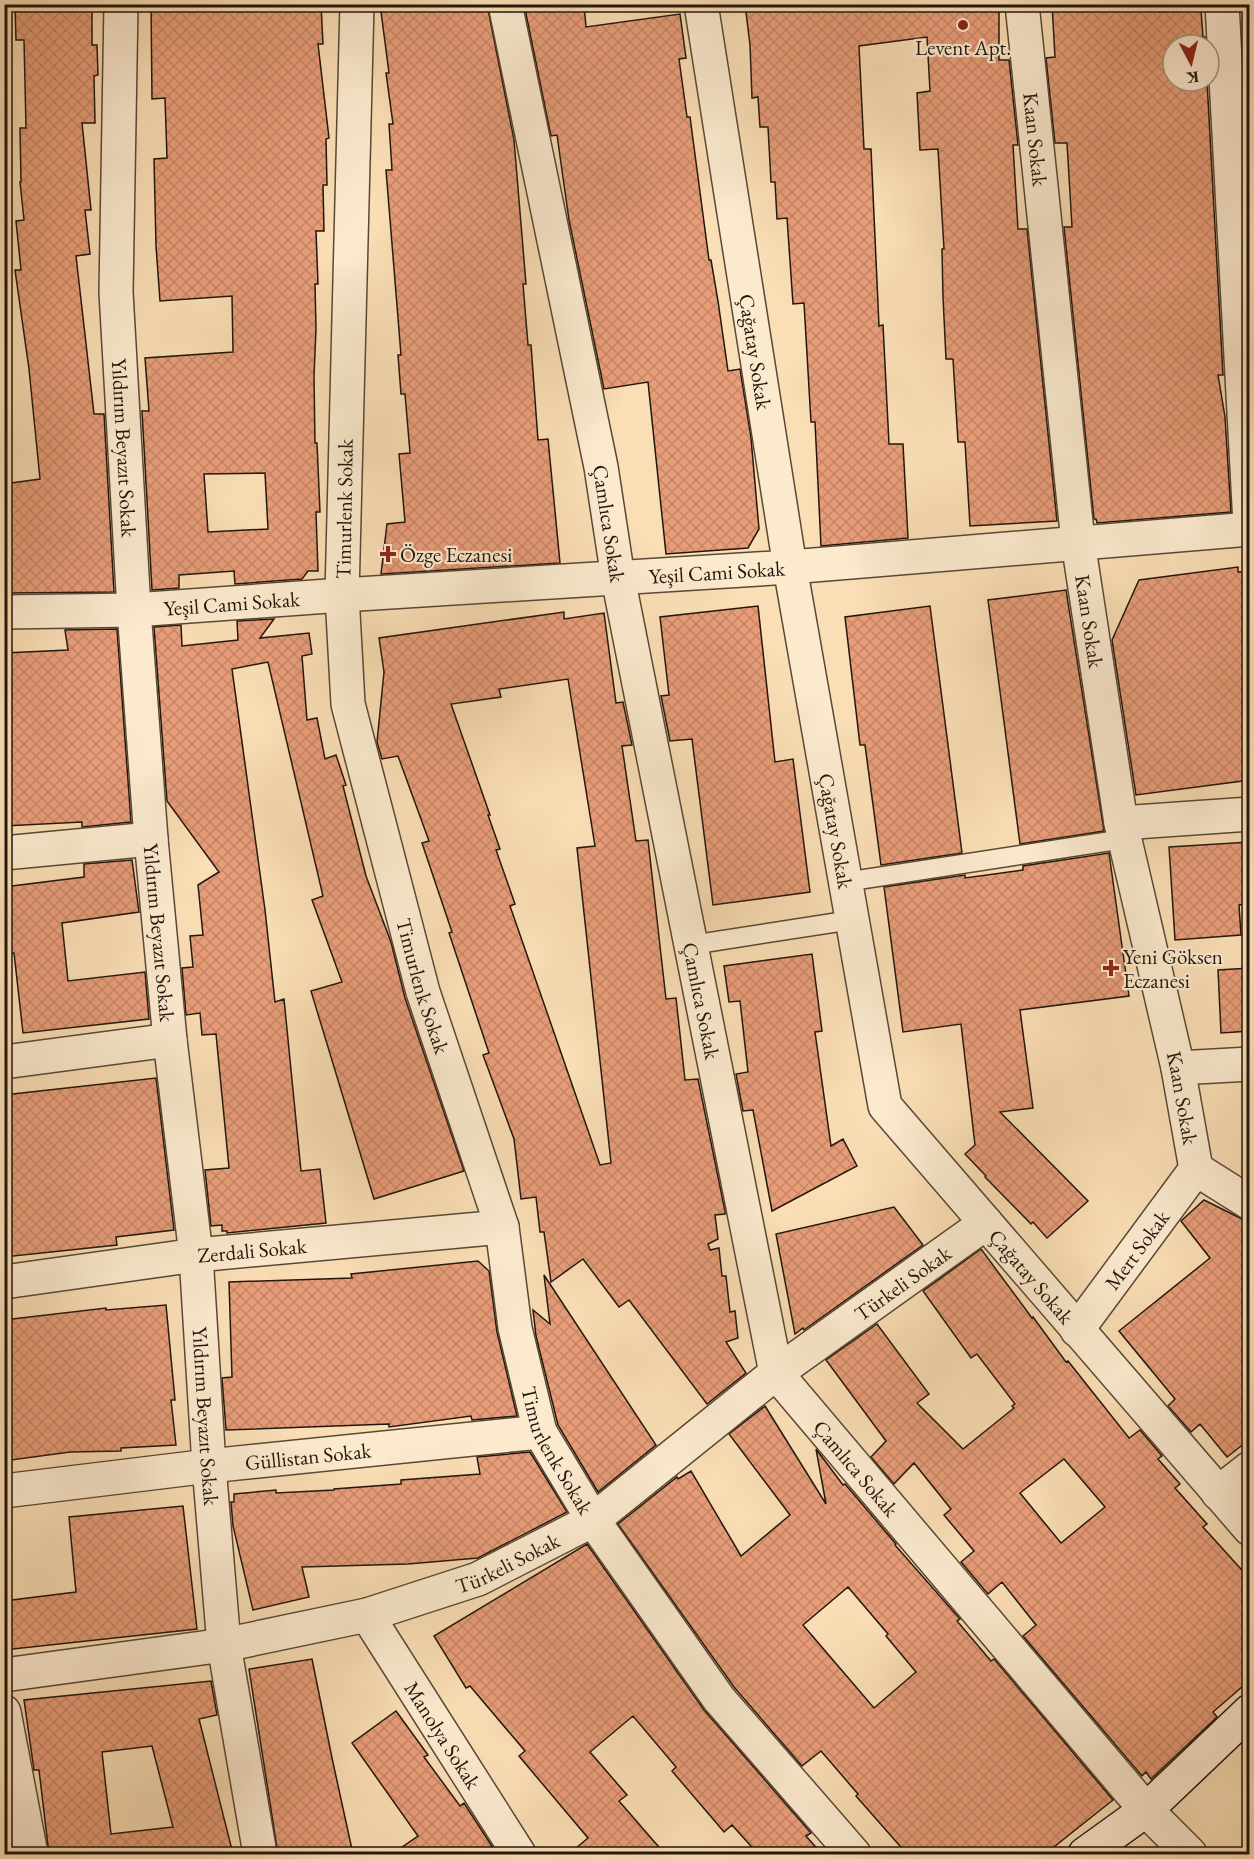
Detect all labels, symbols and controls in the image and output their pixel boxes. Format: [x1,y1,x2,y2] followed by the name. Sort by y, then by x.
[956,18,970,32] marker: Levent Apt.
[1161,33,1221,93] north arrow
[915,34,1011,61] place label: Levent Apt.
[1185,66,1200,89] text: K
[1018,91,1055,189] street label: Kaan Sokak
[733,292,779,413] street label: Çağatay Sokak
[106,357,143,539] street label: Yıldırım Beyazıt Sokak
[329,438,359,579] street label: Timurlenk Sokak
[587,463,632,585] street label: Çamlıca Sokak
[400,541,512,568] place label: Özge Eczanesi
[381,547,395,561] marker: Özge Eczanesi
[648,554,787,589] street label: Yeşil Cami Sokak
[1070,572,1111,671] street label: Kaan Sokak
[163,584,302,621] street label: Yeşil Cami Sokak
[813,771,860,892] street label: Çağatay Sokak
[138,842,182,1024] street label: Yıldırım Beyazıt Sokak
[391,915,457,1058] street label: Timurlenk Sokak
[677,940,727,1063] street label: Çamlıca Sokak
[1123,943,1223,994] place label: Yeni Göksen Eczanesi
[1104,961,1118,975] marker: Yeni Göksen Eczanesi
[1161,1048,1205,1148] street label: Kaan Sokak
[1098,1203,1175,1295] street label: Mert Sokak
[983,1223,1081,1330] street label: Çağatay Sokak
[196,1231,309,1268] street label: Zerdali Sokak
[849,1238,957,1327] street label: Türkeli Sokak
[187,1326,226,1508] street label: Yıldırım Beyazıt Sokak
[516,1383,600,1520] street label: Timurlenk Sokak
[808,1414,906,1523] street label: Çamlıca Sokak
[244,1436,373,1476] street label: Güllistan Sokak
[452,1526,565,1599] street label: Türkeli Sokak
[399,1676,488,1795] street label: Manolya Sokak

